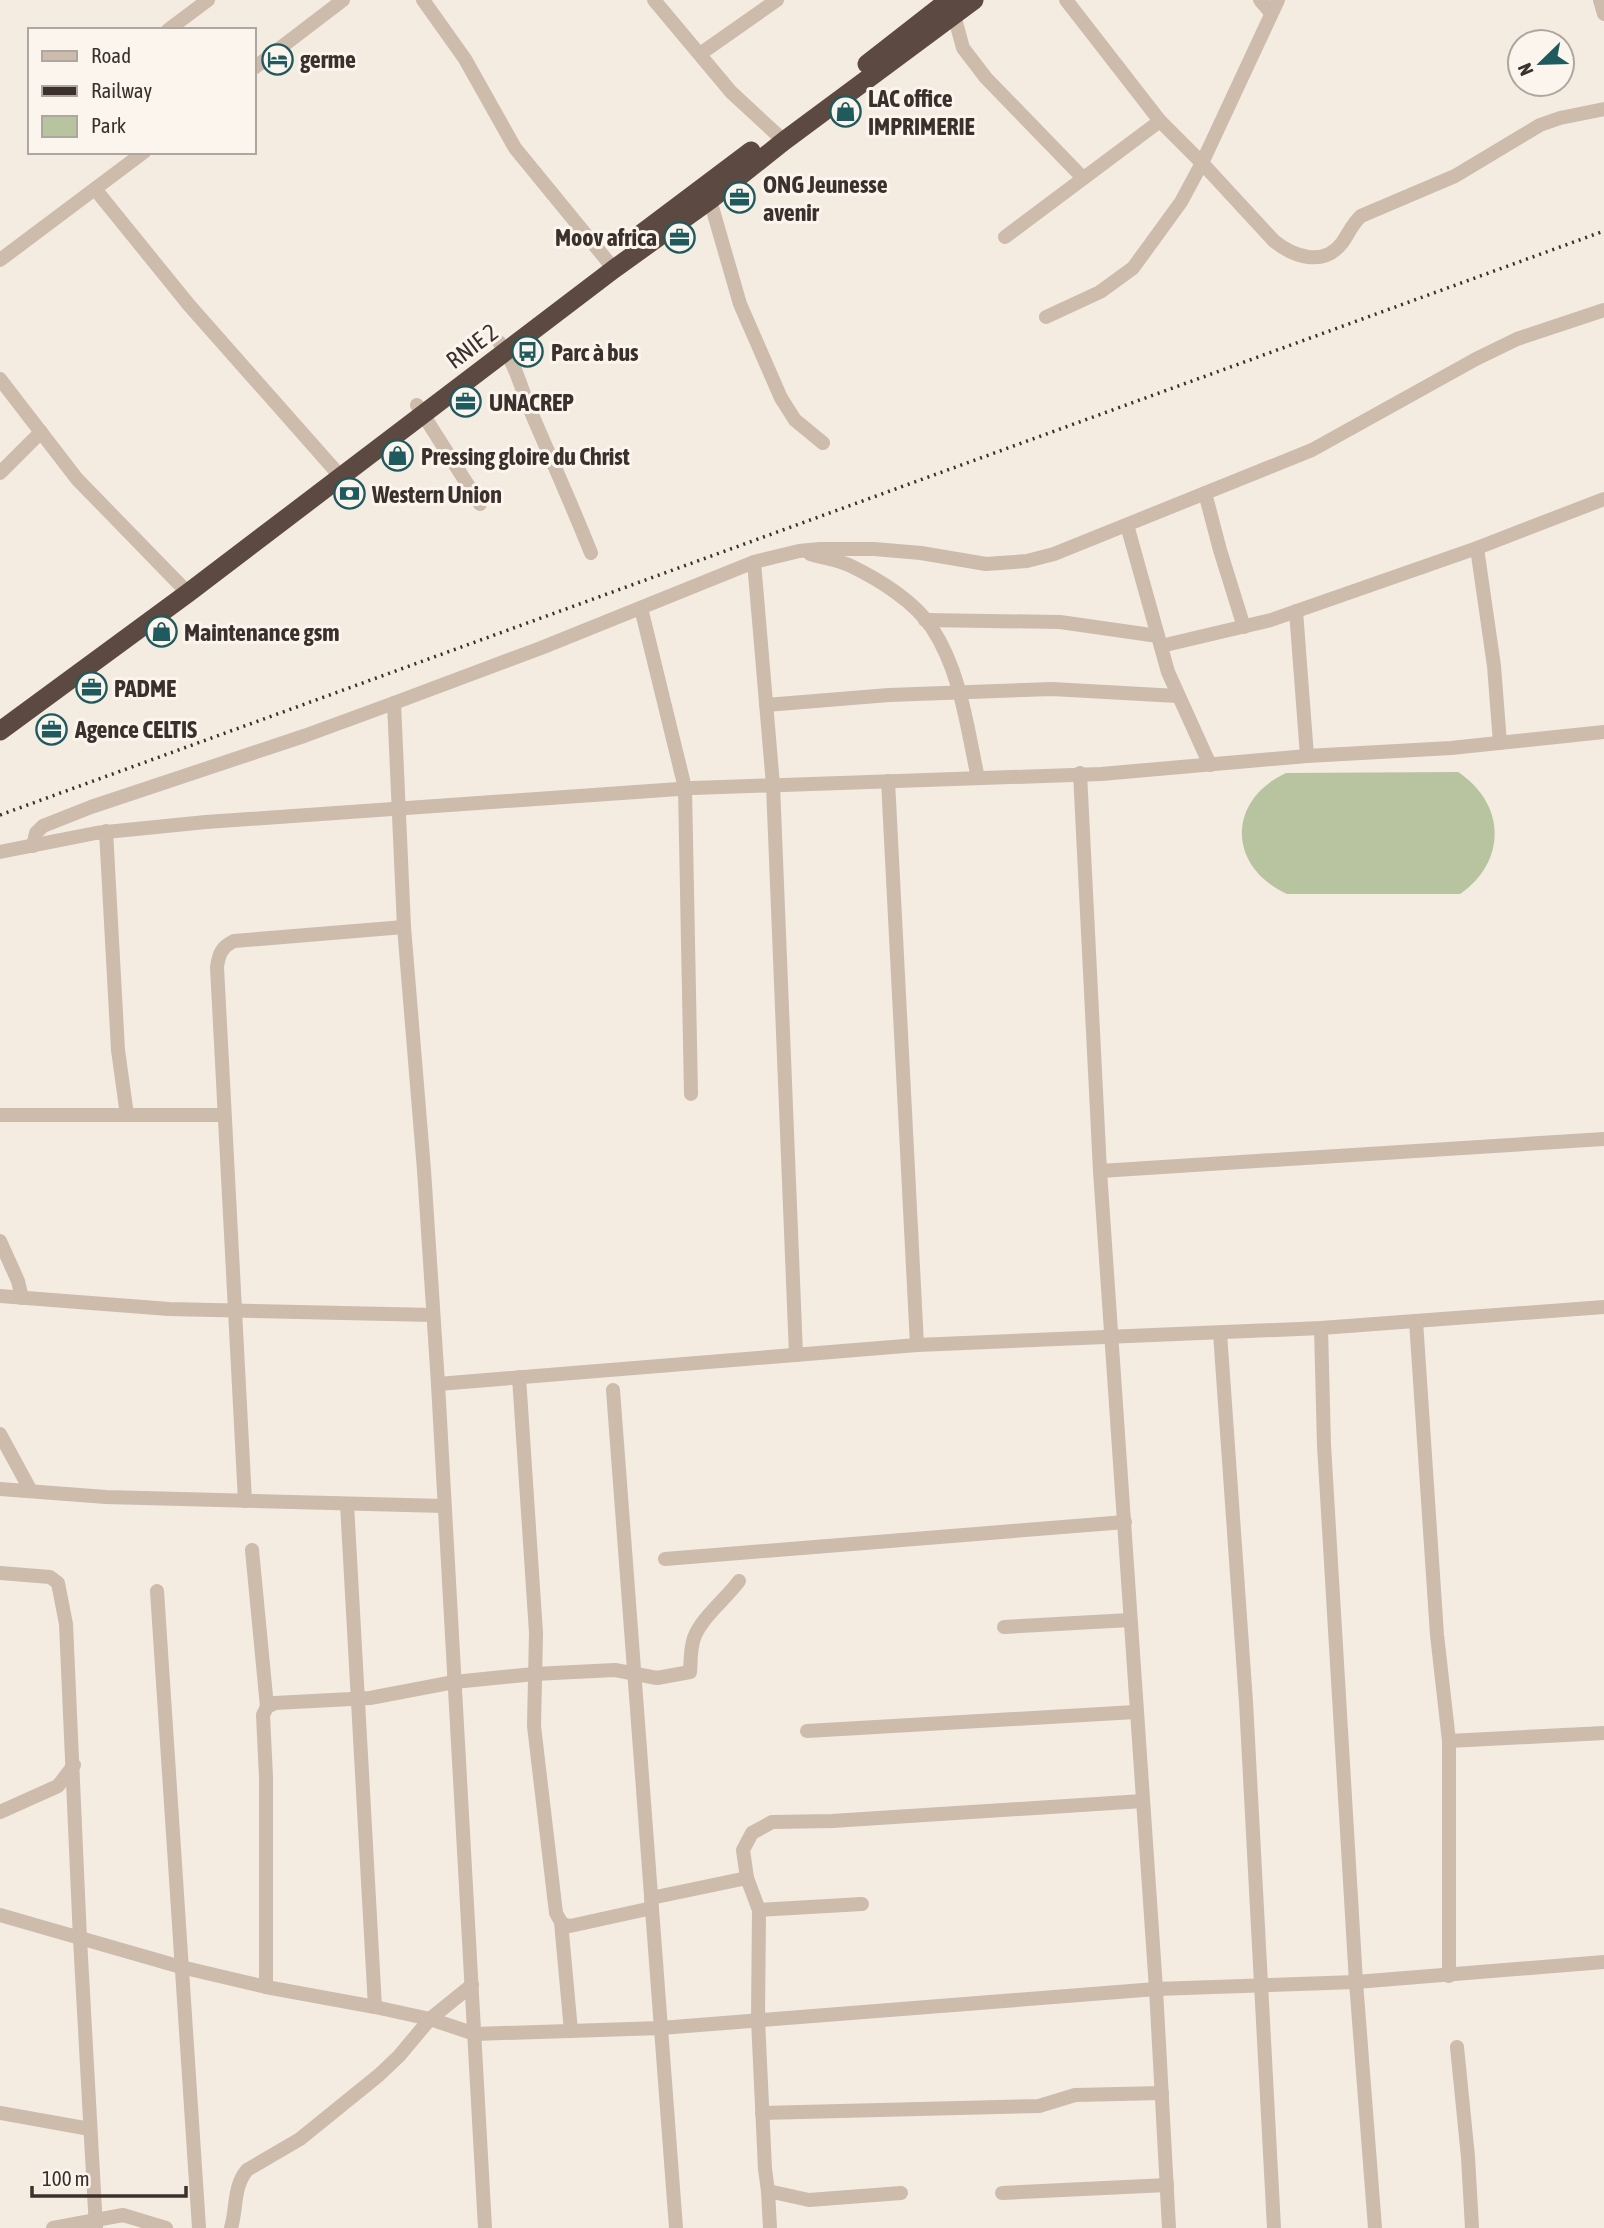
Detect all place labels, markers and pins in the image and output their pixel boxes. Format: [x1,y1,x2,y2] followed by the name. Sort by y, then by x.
[260,42,294,76] hotel icon: germe
[300,46,356,73] place label: germe
[868,85,975,140] place label: LAC office IMPRIMERIE
[828,95,862,129] shop icon: LAC office IMPRIMERIE
[763,171,888,226] place label: ONG Jeunesse avenir
[723,181,757,215] office icon: ONG Jeunesse avenir
[663,220,697,254] office icon: Moov africa
[555,224,657,251] place label: Moov africa
[511,335,545,369] bus stop icon: Parc à bus
[551,339,639,366] place label: Parc à bus
[449,385,483,419] office icon: UNACREP
[489,389,574,416] place label: UNACREP
[381,439,415,473] shop icon: Pressing gloire du Christ
[421,443,630,470] place label: Pressing gloire du Christ
[332,477,366,511] bank icon: Western Union
[371,481,502,508] place label: Western Union
[144,615,178,649] shop icon: Maintenance gsm
[184,619,340,646] place label: Maintenance gsm
[74,671,108,705] office icon: PADME
[114,675,176,702] place label: PADME
[35,712,69,746] office icon: Agence CELTIS
[74,716,197,743] place label: Agence CELTIS

